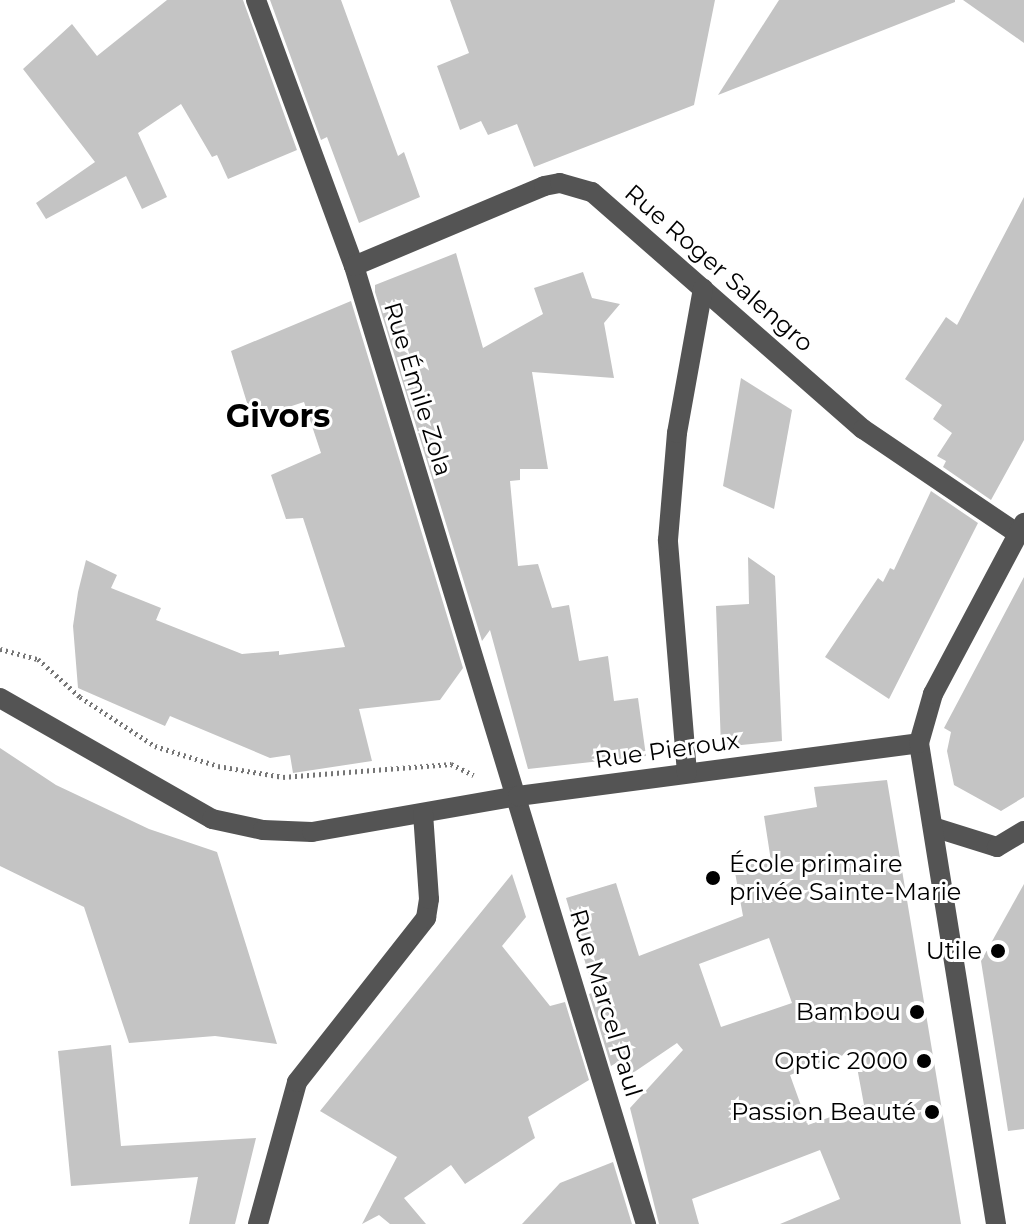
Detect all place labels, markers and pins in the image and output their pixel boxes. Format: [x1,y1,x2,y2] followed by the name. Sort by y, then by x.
[729,850,961,906] place label: École primaire privée Sainte-Marie
[704,869,722,887] marker: École primaire privée Sainte-Marie
[926,937,982,965] place label: Utile
[989,942,1007,960] marker: Utile
[796,998,901,1026] place label: Bambou
[908,1003,926,1021] marker: Bambou
[774,1047,908,1075] place label: Optic 2000
[915,1052,933,1070] marker: Optic 2000
[731,1098,916,1126] place label: Passion Beauté
[923,1103,941,1121] marker: Passion Beauté

